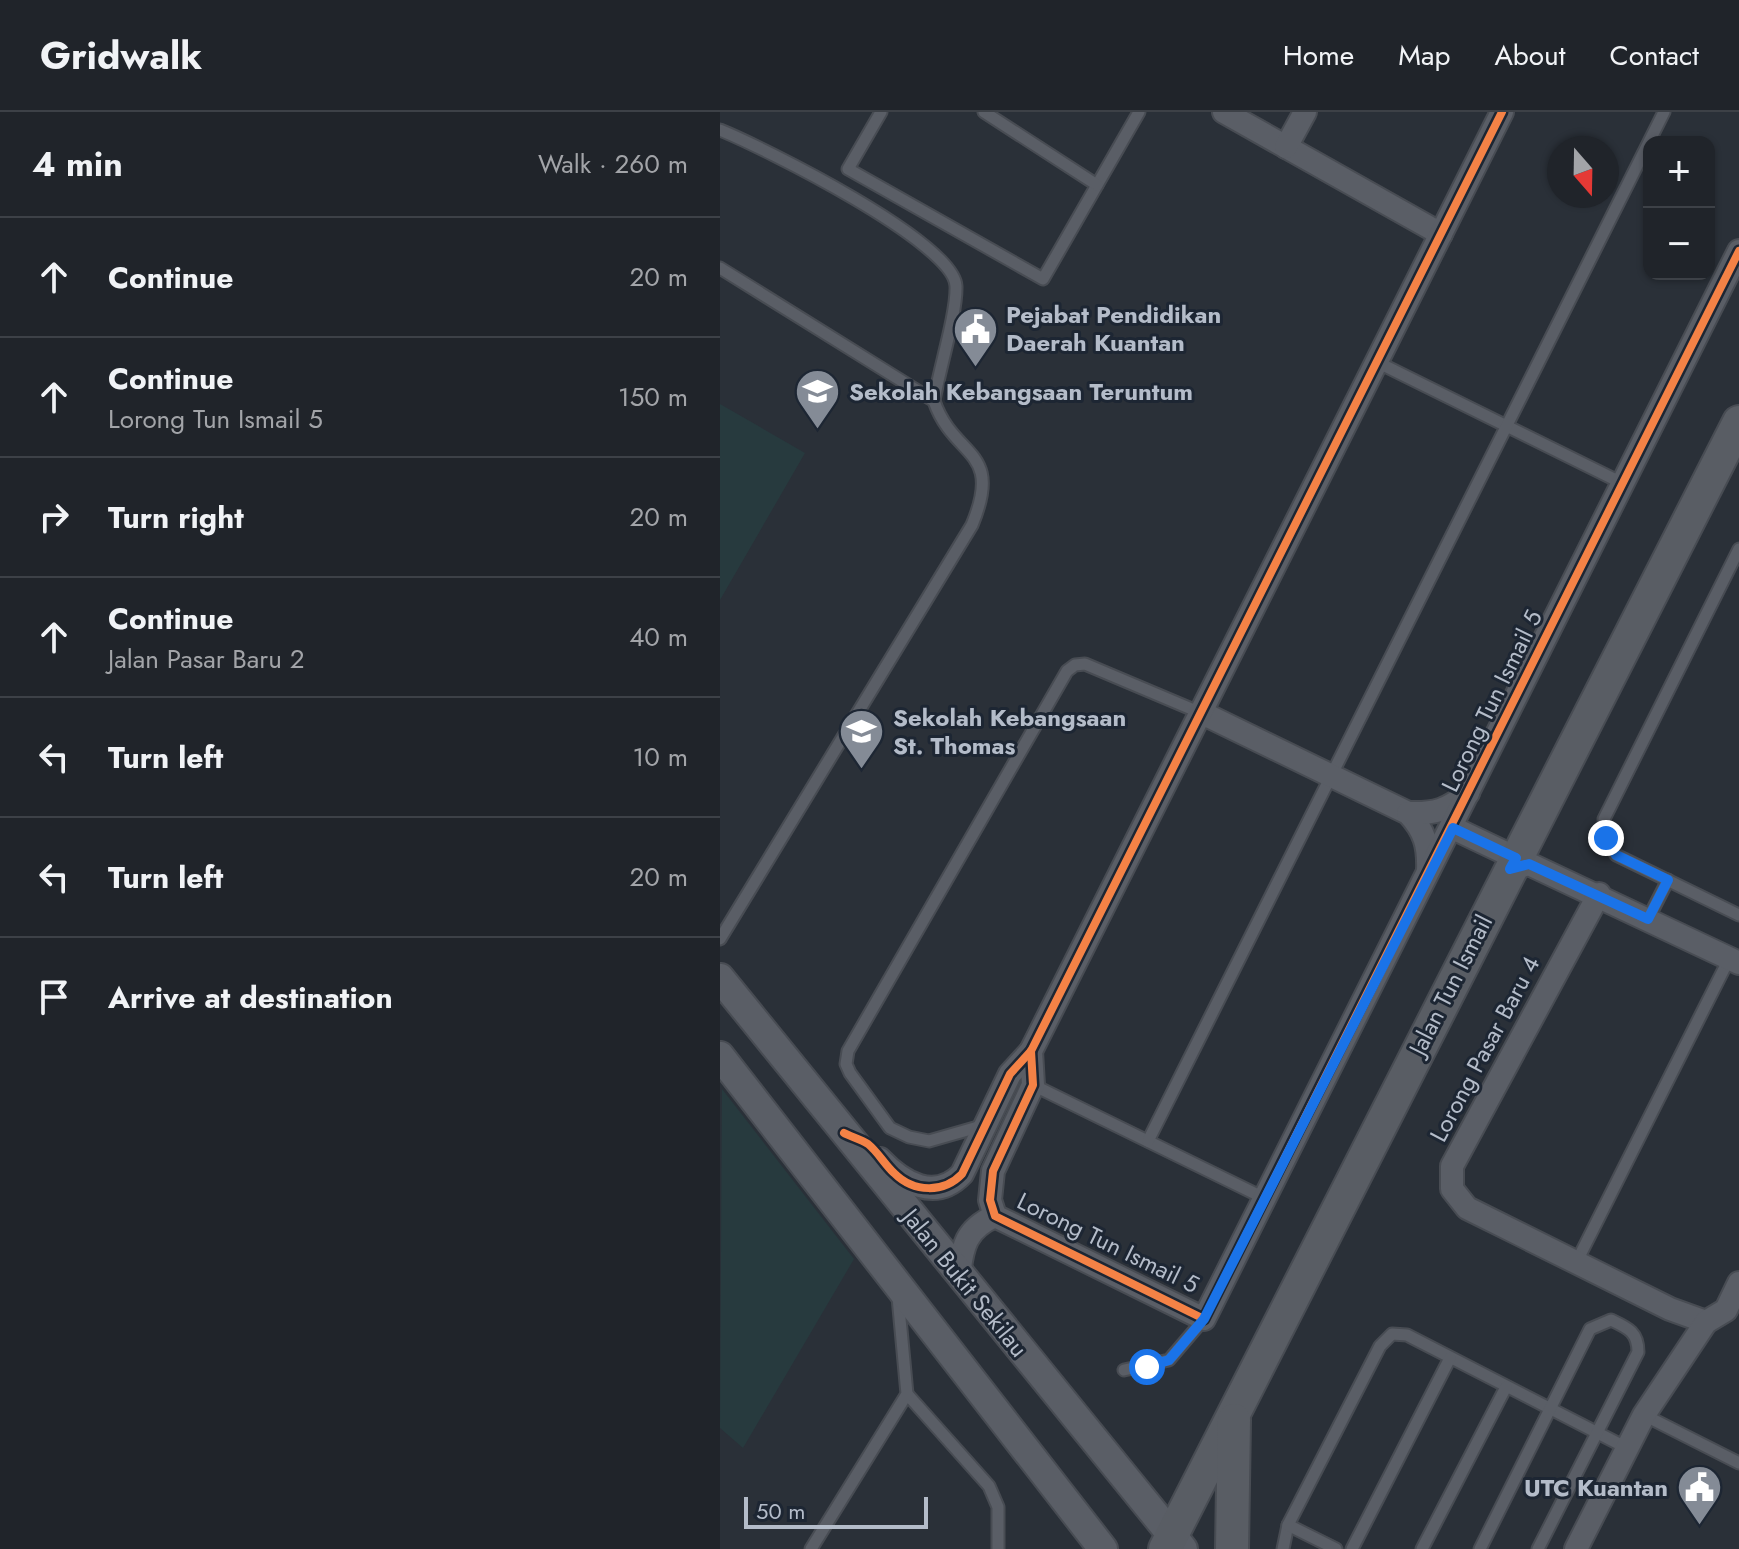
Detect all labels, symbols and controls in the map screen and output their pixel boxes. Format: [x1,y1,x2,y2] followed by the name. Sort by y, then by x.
[40,28,202,83] text: Gridwalk
[1283,35,1354,76] text: Home
[1398,35,1450,76] text: Map
[1494,35,1566,76] text: About
[1610,35,1699,76] text: Contact
[1547,136,1619,208] north arrow
[1643,136,1715,280] map controls
[1643,136,1715,208] button: +
[32,140,123,189] text: 4 min
[538,145,688,183] text: Walk · 260 m
[1643,208,1715,280] button: −
[32,255,76,299] icon: ahead
[108,256,234,299] text: Continue
[630,258,688,296] text: 20 m
[1006,297,1221,360] place label: Pejabat Pendidikan Daerah Kuantan
[951,305,999,368] public building icon: Pejabat Pendidikan Daerah Kuantan
[108,357,234,400] text: Continue
[794,368,842,431] school or university icon: Sekolah Kebangsaan Teruntum
[849,374,1193,409] place label: Sekolah Kebangsaan Teruntum
[32,375,76,419] icon: ahead
[618,378,688,416] text: 150 m
[108,400,323,438] text: Lorong Tun Ismail 5
[32,495,76,539] icon: right
[108,496,244,539] text: Turn right
[630,498,688,536] text: 20 m
[108,597,234,640] text: Continue
[1432,604,1551,798] street label: Lorong Tun Ismail 5
[32,615,76,659] icon: ahead
[629,618,688,656] text: 40 m
[108,640,305,678] text: Jalan Pasar Baru 2
[893,700,1126,763] place label: Sekolah Kebangsaan St. Thomas
[838,708,886,771] school or university icon: Sekolah Kebangsaan St. Thomas
[32,735,76,779] icon: left
[108,736,223,779] text: Turn left
[633,738,688,776] text: 10 m
[1588,820,1624,856] route end
[32,855,76,899] icon: left
[108,856,223,899] text: Turn left
[630,858,688,896] text: 20 m
[1399,908,1501,1064] street label: Jalan Tun Ismail
[1421,950,1548,1148] street label: Lorong Pasar Baru 4
[32,975,76,1019] icon: arrive
[108,976,393,1019] text: Arrive at destination
[1011,1183,1205,1302] street label: Lorong Tun Ismail 5
[893,1199,1036,1364] street label: Jalan Bukit Sekilau
[1129,1349,1165,1385] route start
[1675,1464,1723,1527] public building icon: UTC Kuantan
[1524,1470,1668,1505] place label: UTC Kuantan
[744,1493,928,1529] scale bar
[756,1495,805,1527] text: 50 m

